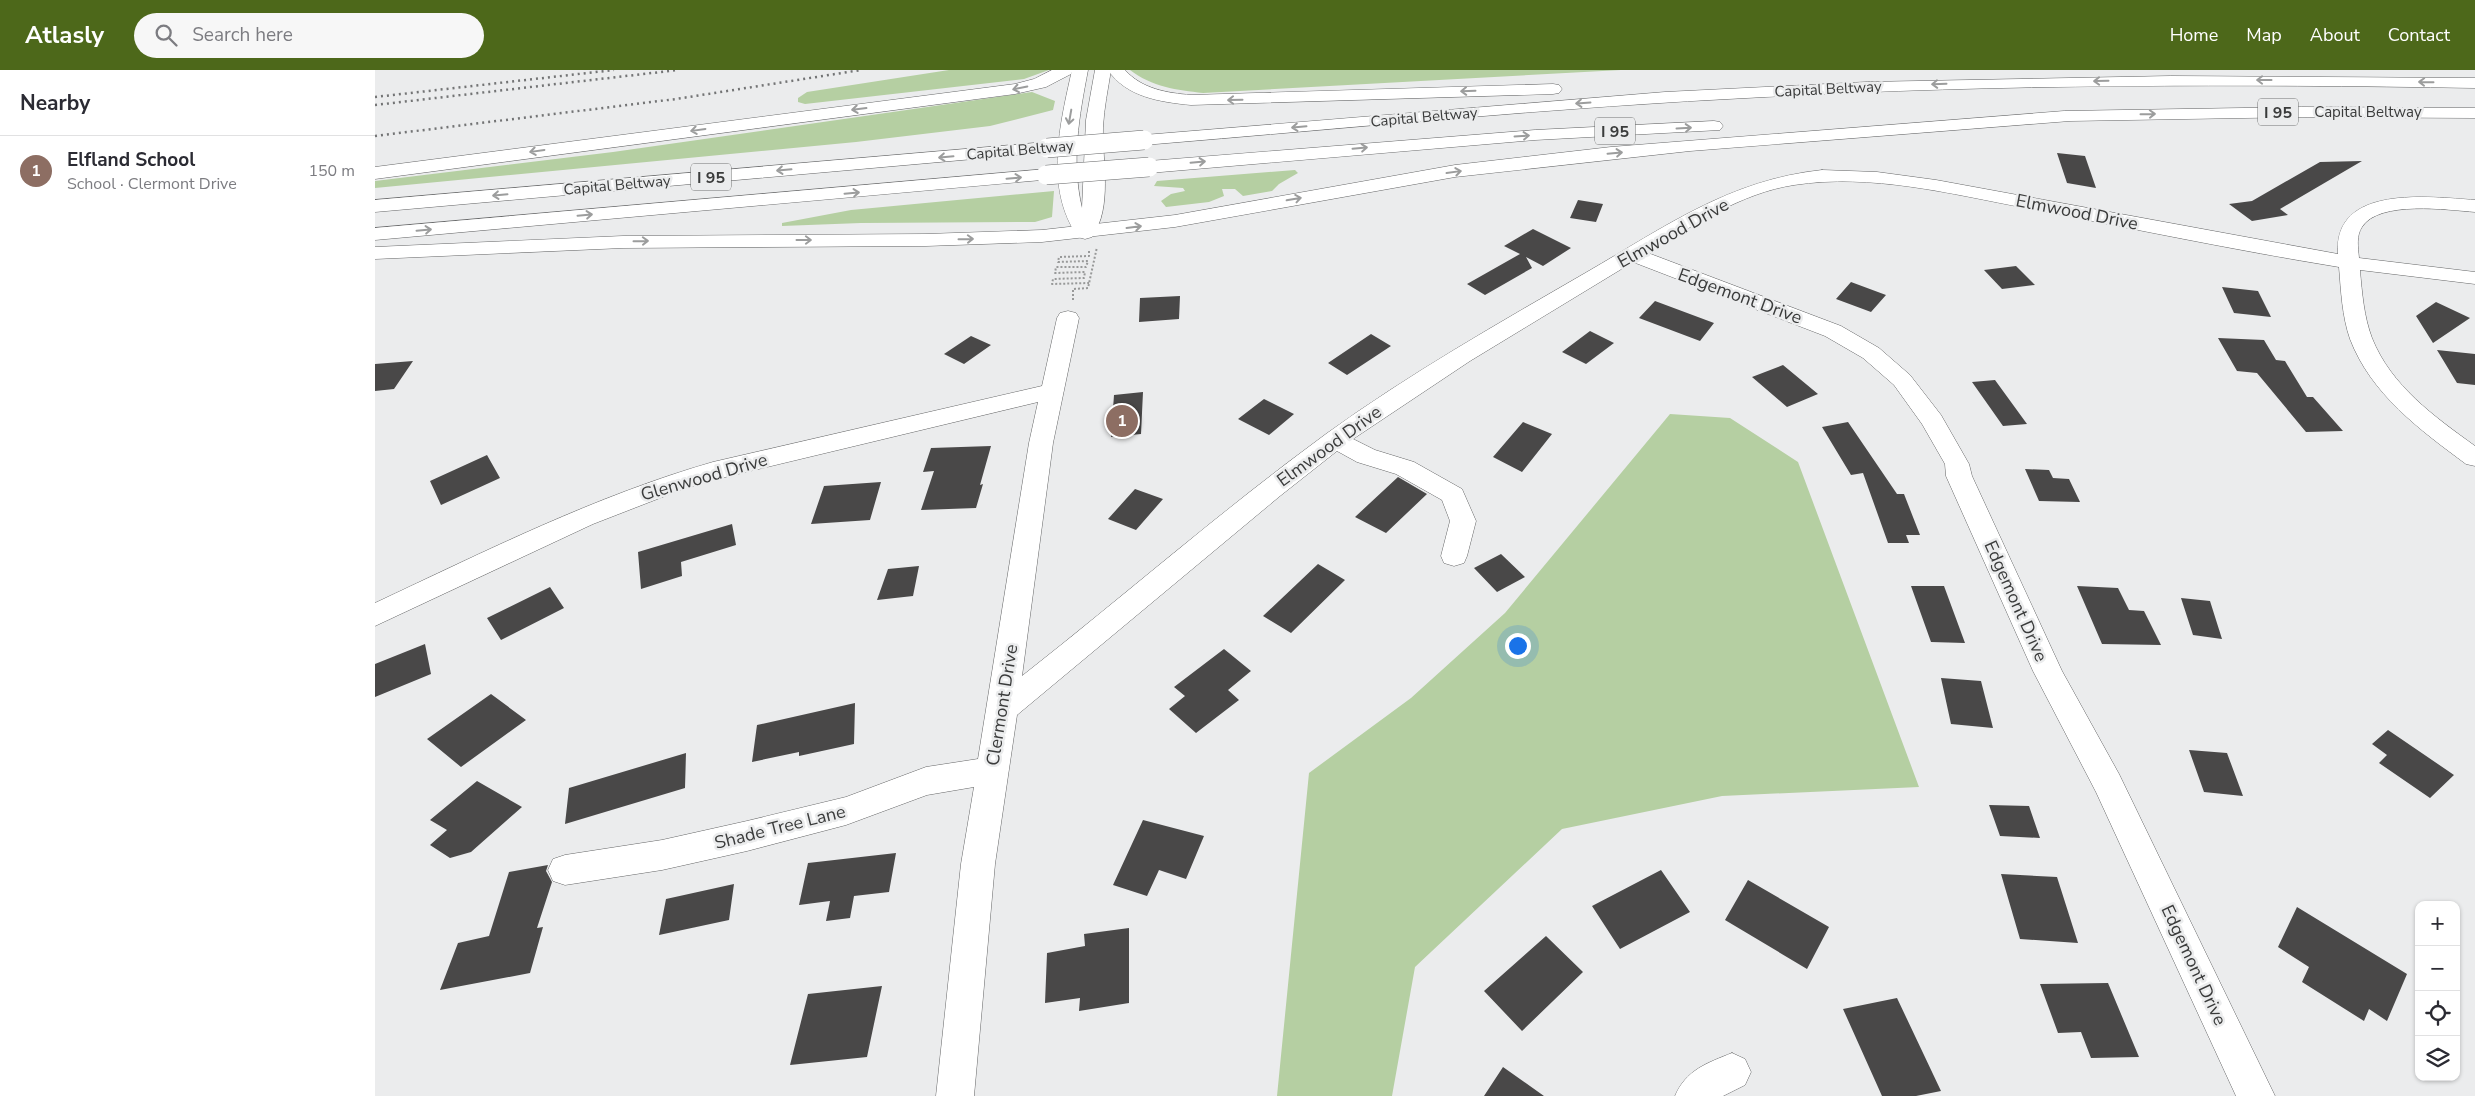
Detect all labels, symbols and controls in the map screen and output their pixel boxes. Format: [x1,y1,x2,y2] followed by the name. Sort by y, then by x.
[134,13,484,58] search box
[25,19,104,51] text: Atlasly
[152,21,180,49] icon: search
[192,22,293,48] text: Search here
[2170,23,2218,47] text: Home
[2246,23,2282,47] text: Map
[2310,23,2360,47] text: About
[2388,23,2450,47] text: Contact
[2256,75,2272,85] one-way arrow
[1774,76,1882,102] street label: Capital Beltway
[2094,76,2110,86] one-way arrow
[2419,77,2435,87] one-way arrow
[1931,80,1947,89] one-way arrow
[1013,84,1029,93] one-way arrow
[1460,86,1476,96] one-way arrow
[20,89,90,117] text: Nearby
[1228,95,1244,105] one-way arrow
[2258,98,2298,126] road number: I 95
[1576,99,1592,108] one-way arrow
[1370,102,1479,132] street label: Capital Beltway
[2314,102,2422,122] street label: Capital Beltway
[852,104,868,114] one-way arrow
[1064,109,1074,125] one-way arrow
[2140,109,2156,118] one-way arrow
[1595,118,1635,144] road number: I 95
[1292,122,1308,132] one-way arrow
[1676,123,1692,132] one-way arrow
[690,125,706,135] one-way arrow
[1514,131,1530,141] one-way arrow
[966,135,1075,165] street label: Capital Beltway
[1352,144,1368,153] one-way arrow
[529,146,545,156] one-way arrow
[67,147,195,173] text: Elfland School
[1607,148,1623,158] one-way arrow
[938,152,954,162] one-way arrow
[1190,158,1206,167] one-way arrow
[31,160,41,182] text: 1
[308,160,355,182] text: 150 m
[691,164,731,190] road number: I 95
[776,166,792,175] one-way arrow
[1446,166,1462,176] one-way arrow
[563,170,672,200] street label: Capital Beltway
[67,173,237,195] text: School · Clermont Drive
[1006,173,1022,183] one-way arrow
[844,188,860,197] one-way arrow
[2014,188,2140,236] street label: Elmwood Drive
[492,190,508,200] one-way arrow
[1613,192,1733,274] street label: Elmwood Drive
[1285,193,1301,203] one-way arrow
[577,211,593,220] one-way arrow
[1125,222,1141,232] one-way arrow
[415,225,431,234] one-way arrow
[958,234,974,244] one-way arrow
[796,235,812,245] one-way arrow
[633,236,649,246] one-way arrow
[1675,262,1805,330] street label: Edgemont Drive
[1272,400,1386,492] street label: Elmwood Drive
[1106,402,1138,440] pin: 1
[638,447,770,507] street label: Glenwood Drive
[1979,537,2053,665] street label: Edgemont Drive
[1505,633,1531,659] your location
[981,643,1023,767] street label: Clermont Drive
[712,799,848,855] street label: Shade Tree Lane
[2156,901,2232,1029] street label: Edgemont Drive
[2415,901,2460,1081] map controls
[2415,901,2460,946] button: +
[2415,946,2460,991] button: −
[2415,991,2460,1036] button: locate
[2415,1036,2460,1081] button: layers

